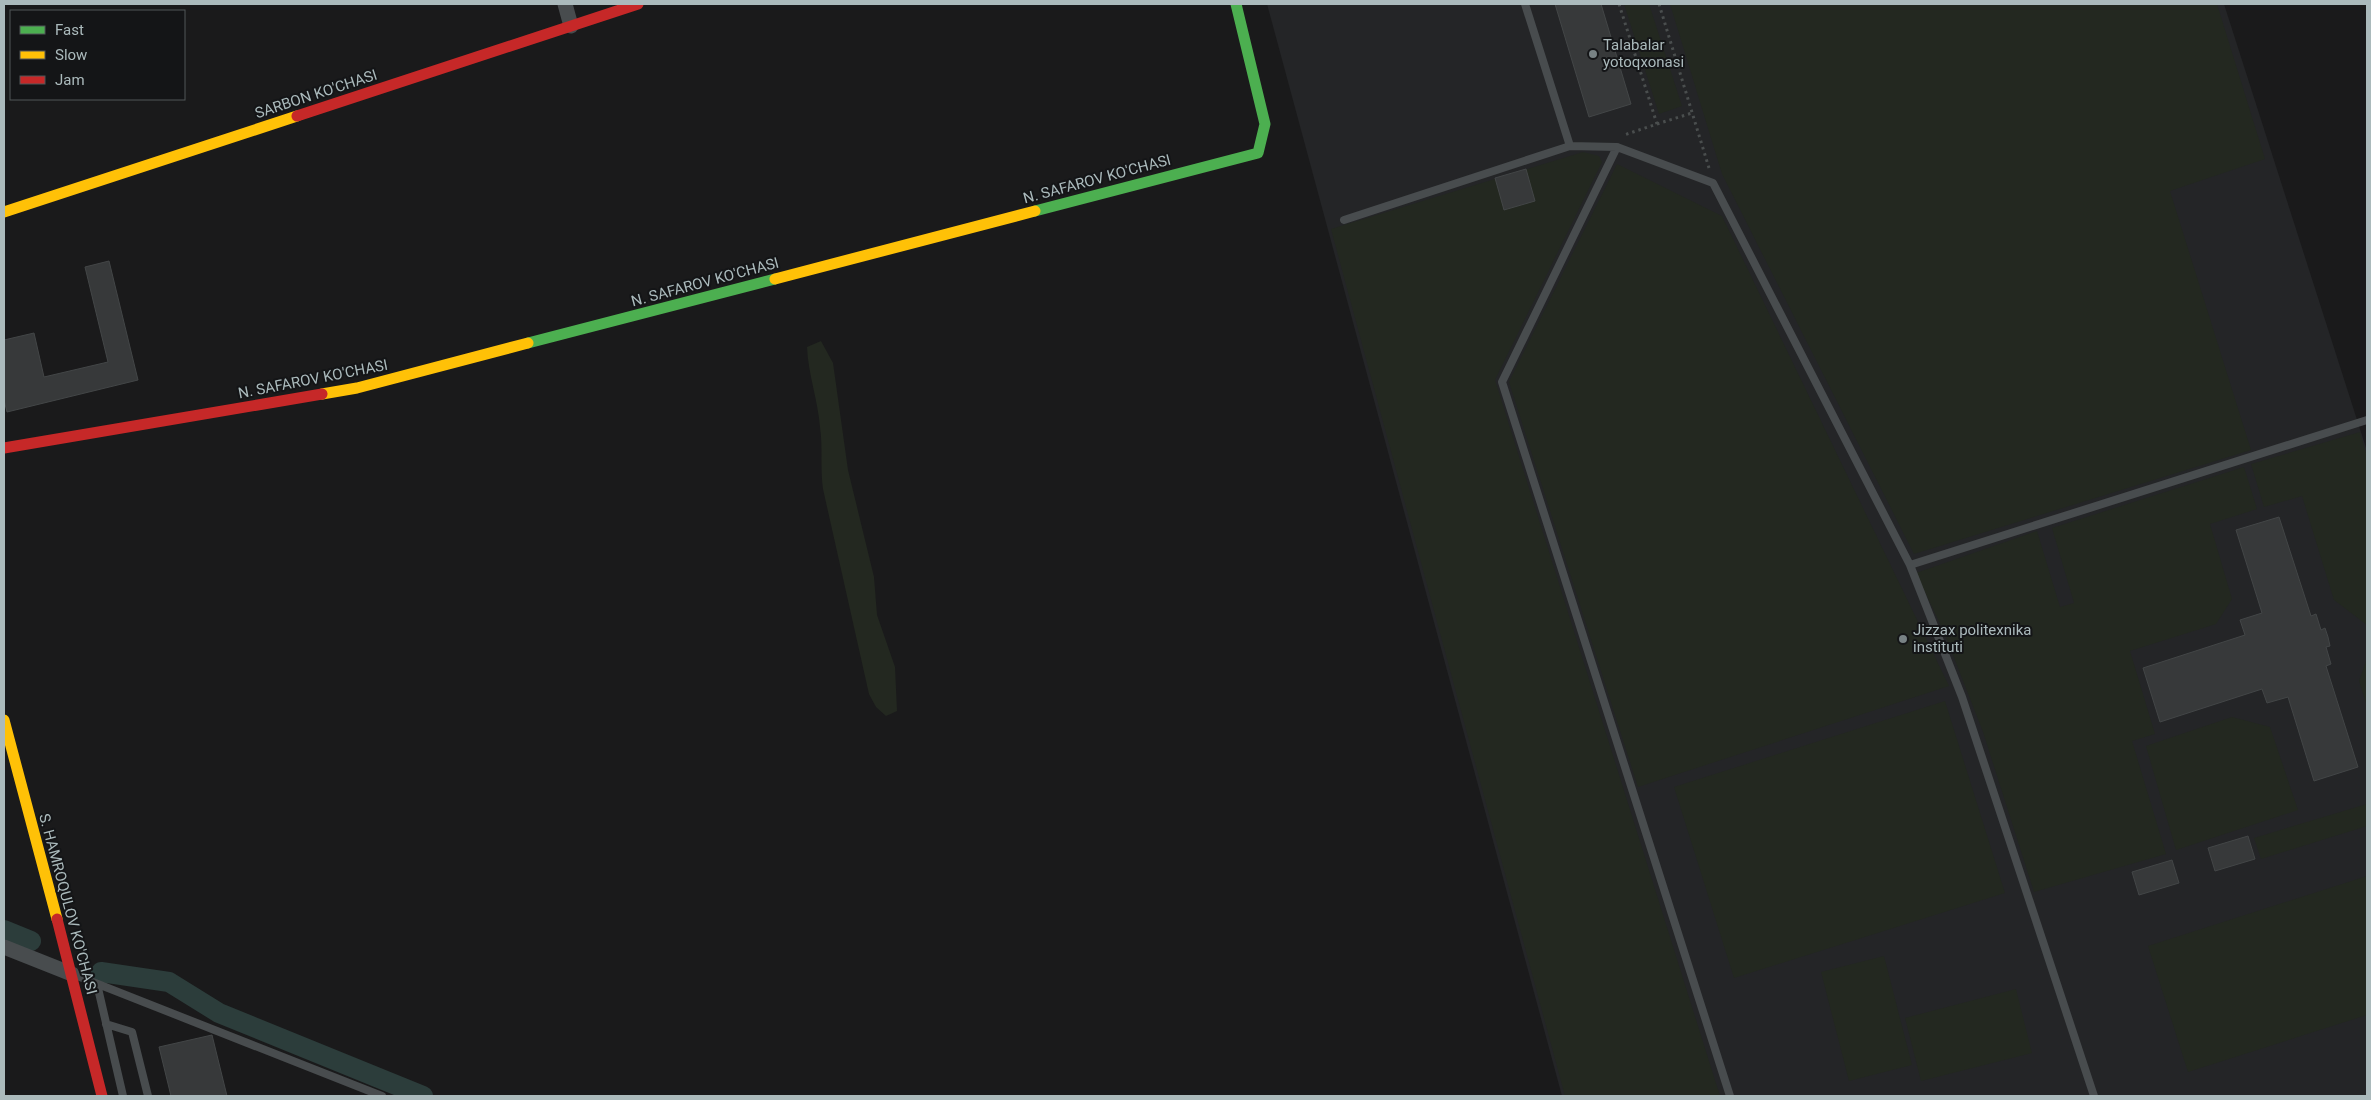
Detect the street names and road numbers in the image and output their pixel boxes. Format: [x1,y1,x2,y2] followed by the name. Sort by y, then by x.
[253,66,379,122] street label: SARBON KO'CHASI
[1021,151,1173,207] street label: N. SAFAROV KO'CHASI
[629,254,781,310] street label: N. SAFAROV KO'CHASI
[237,356,389,402] street label: N. SAFAROV KO'CHASI
[35,812,101,996] street label: S. HAMROQULOV KO'CHASI

